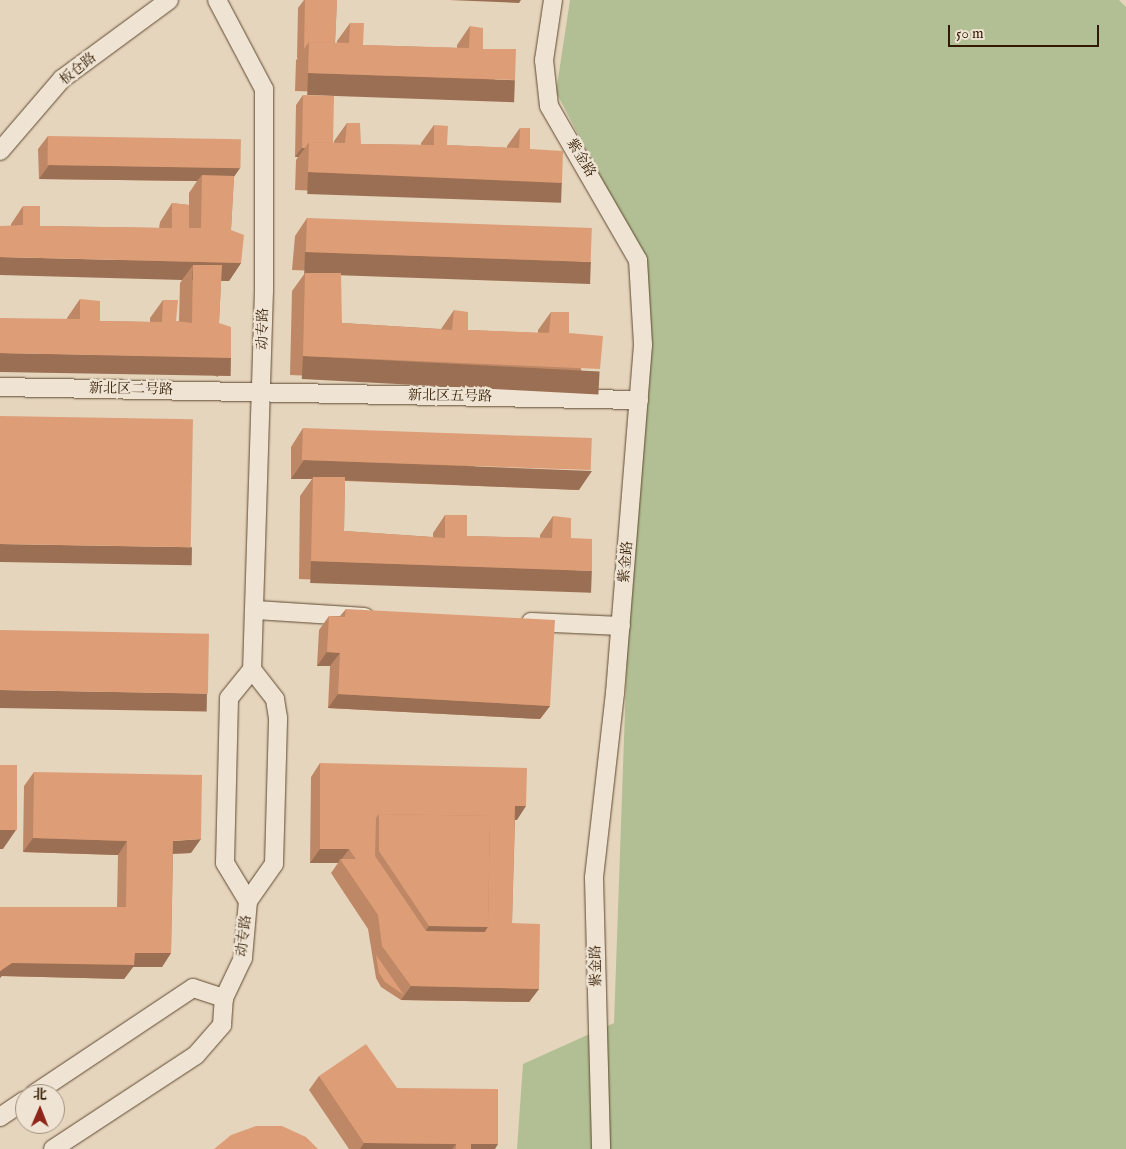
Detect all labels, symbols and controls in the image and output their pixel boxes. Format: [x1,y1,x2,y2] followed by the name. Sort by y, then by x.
[951,15,1102,47] scale bar
[956,24,984,43] text: 50 m
[56,49,100,89] street label: 板仓路
[563,136,599,180] street label: 紫金路
[254,308,272,350] street label: 动专路
[89,380,173,398] street label: 新北区二号路
[408,387,492,405] street label: 新北区五号路
[616,540,636,584] street label: 紫金路
[233,914,255,958] street label: 动专路
[587,945,605,987] street label: 紫金路
[15,1084,65,1134] north arrow
[33,1086,47,1104] text: 北

